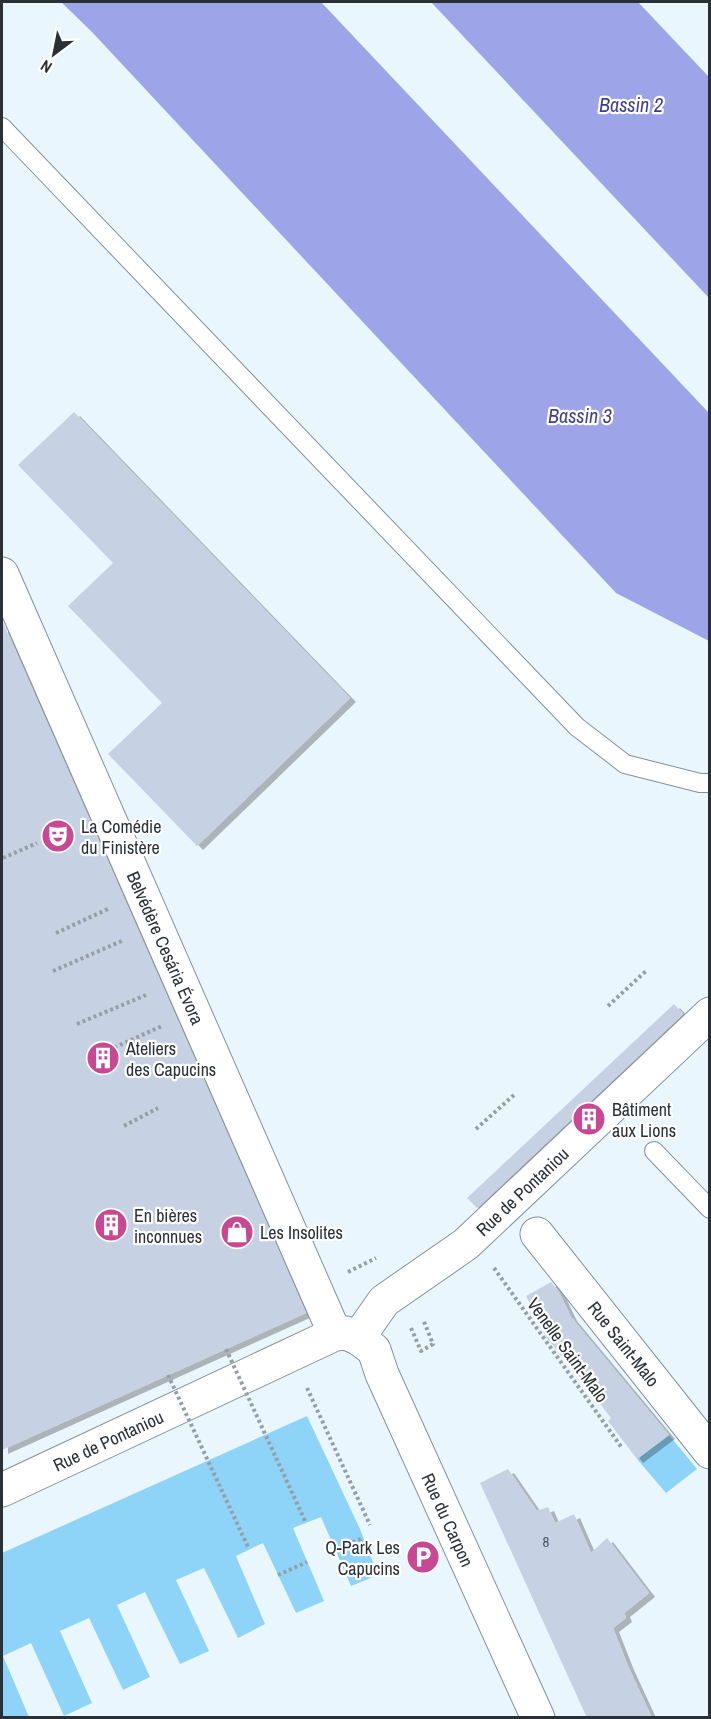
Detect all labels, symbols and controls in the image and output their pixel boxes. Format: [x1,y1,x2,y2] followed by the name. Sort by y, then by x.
[24,24,84,84] north arrow
[36,55,56,79] text: N
[599,91,664,118] water label: Bassin 2
[548,402,612,429] water label: Bassin 3
[81,814,161,860] place label: La Comédie du Finistère
[40,818,76,854] theatre icon: La Comédie du Finistère
[121,867,210,1028] street label: Belvédère Cesária Évora
[125,1036,216,1082] place label: Ateliers des Capucins
[85,1040,121,1076] building icon: Ateliers des Capucins
[612,1097,676,1143] place label: Bâtiment aux Lions
[571,1101,607,1137] building icon: Bâtiment aux Lions
[470,1141,574,1241] street label: Rue de Pontaniou
[134,1203,202,1249] place label: En bières inconnues
[93,1207,129,1243] building icon: En bières inconnues
[219,1214,255,1250] shop icon: Les Insolites
[260,1220,343,1245] place label: Les Insolites
[521,1293,615,1407] street label: Venelle Saint-Malo
[582,1296,666,1392] street label: Rue Saint-Malo
[49,1404,167,1477] street label: Rue de Pontaniou
[416,1469,480,1570] street label: Rue du Carpon
[543,1531,550,1552] house number: 8
[325,1535,400,1581] place label: Q-Park Les Capucins
[405,1539,441,1575] parking icon: Q-Park Les Capucins

